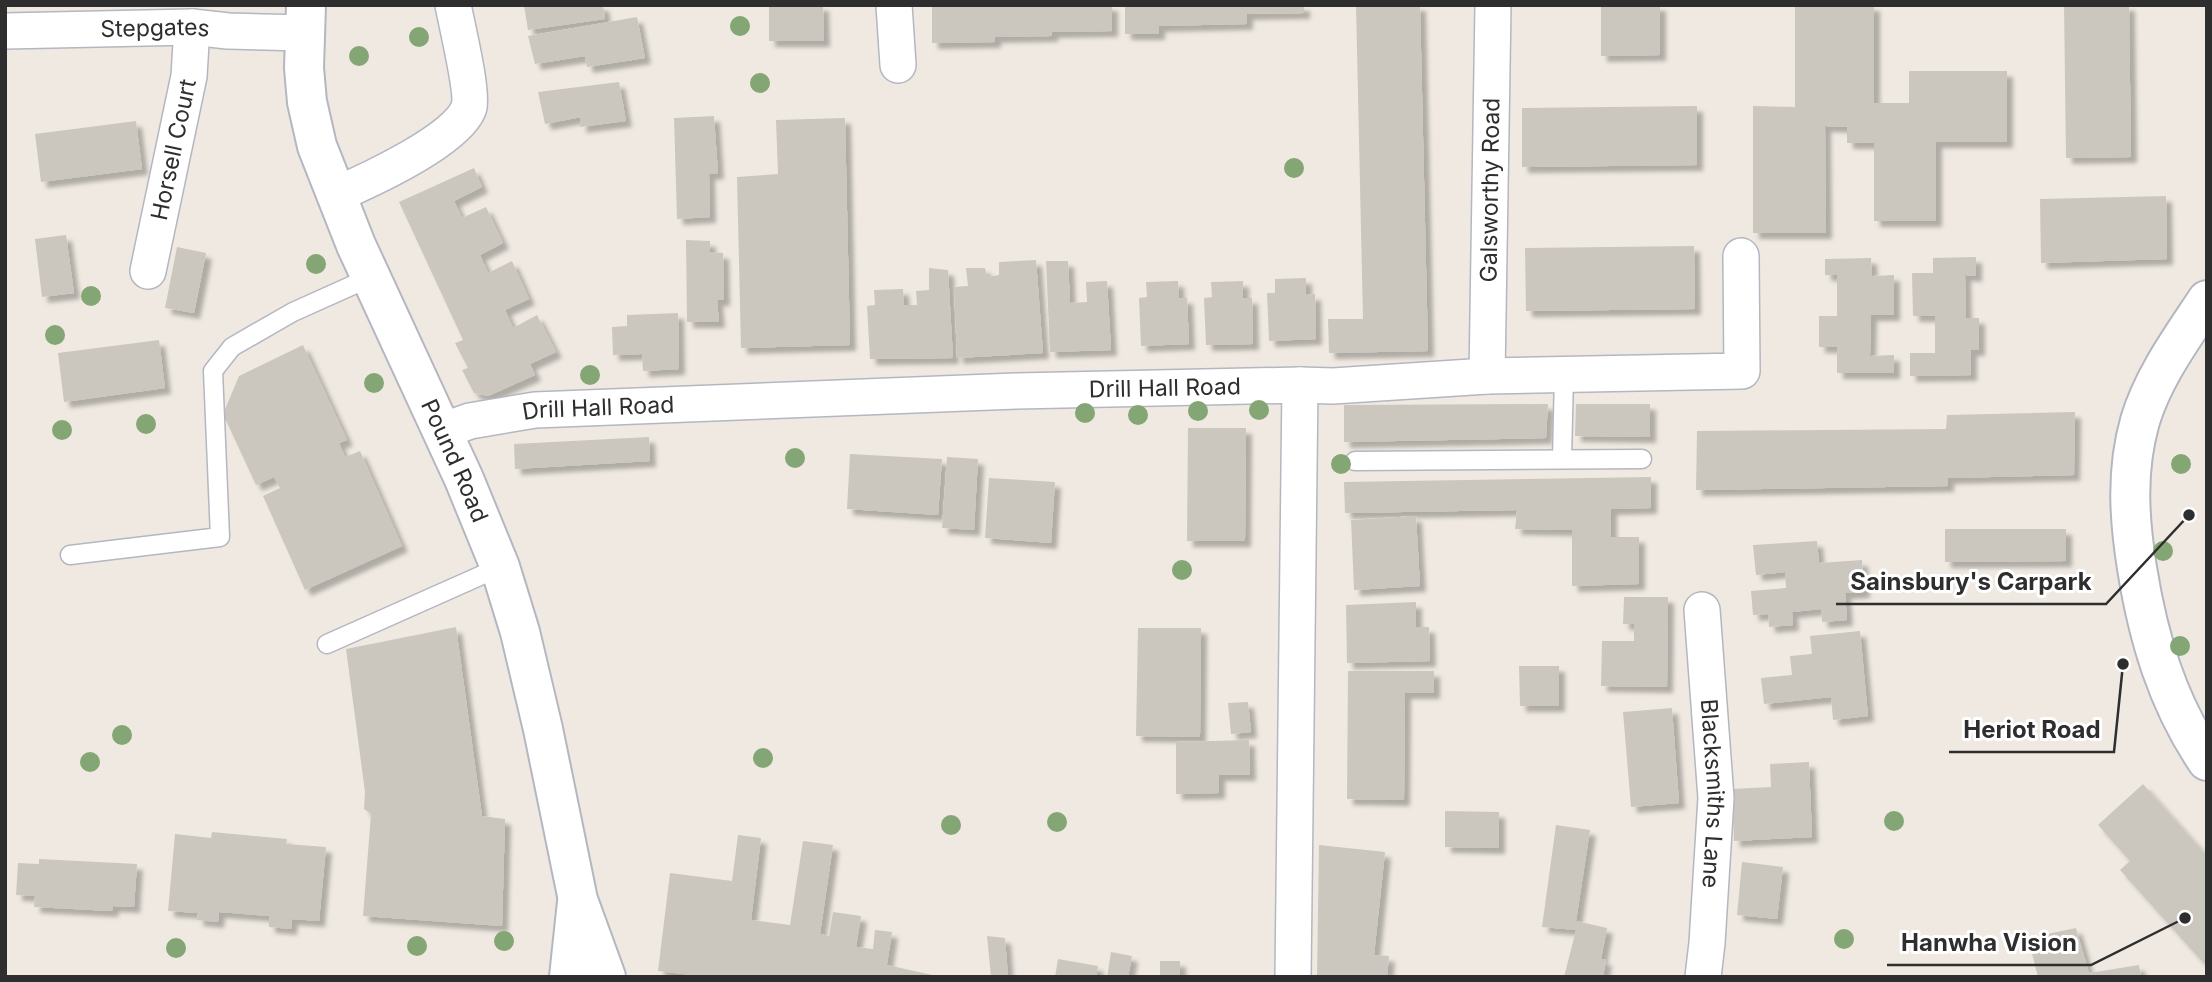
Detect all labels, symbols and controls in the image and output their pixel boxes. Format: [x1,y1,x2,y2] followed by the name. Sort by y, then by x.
[100,13,211,43] street label: Stepgates
[145,76,202,223] street label: Horsell Court
[1475,97,1505,283] street label: Galsworthy Road
[1089,372,1241,403] street label: Drill Hall Road
[520,391,675,426] street label: Drill Hall Road
[415,395,494,526] street label: Pound Road
[1836,559,2106,604] callout: Sainsbury's Carpark
[1850,567,2092,596] text: Sainsbury's Carpark
[1695,698,1730,889] street label: Blacksmiths Lane
[1949,707,2114,752] callout: Heriot Road
[1963,715,2101,744] text: Heriot Road
[1887,920,2091,965] callout: Hanwha Vision
[1901,928,2077,957] text: Hanwha Vision

